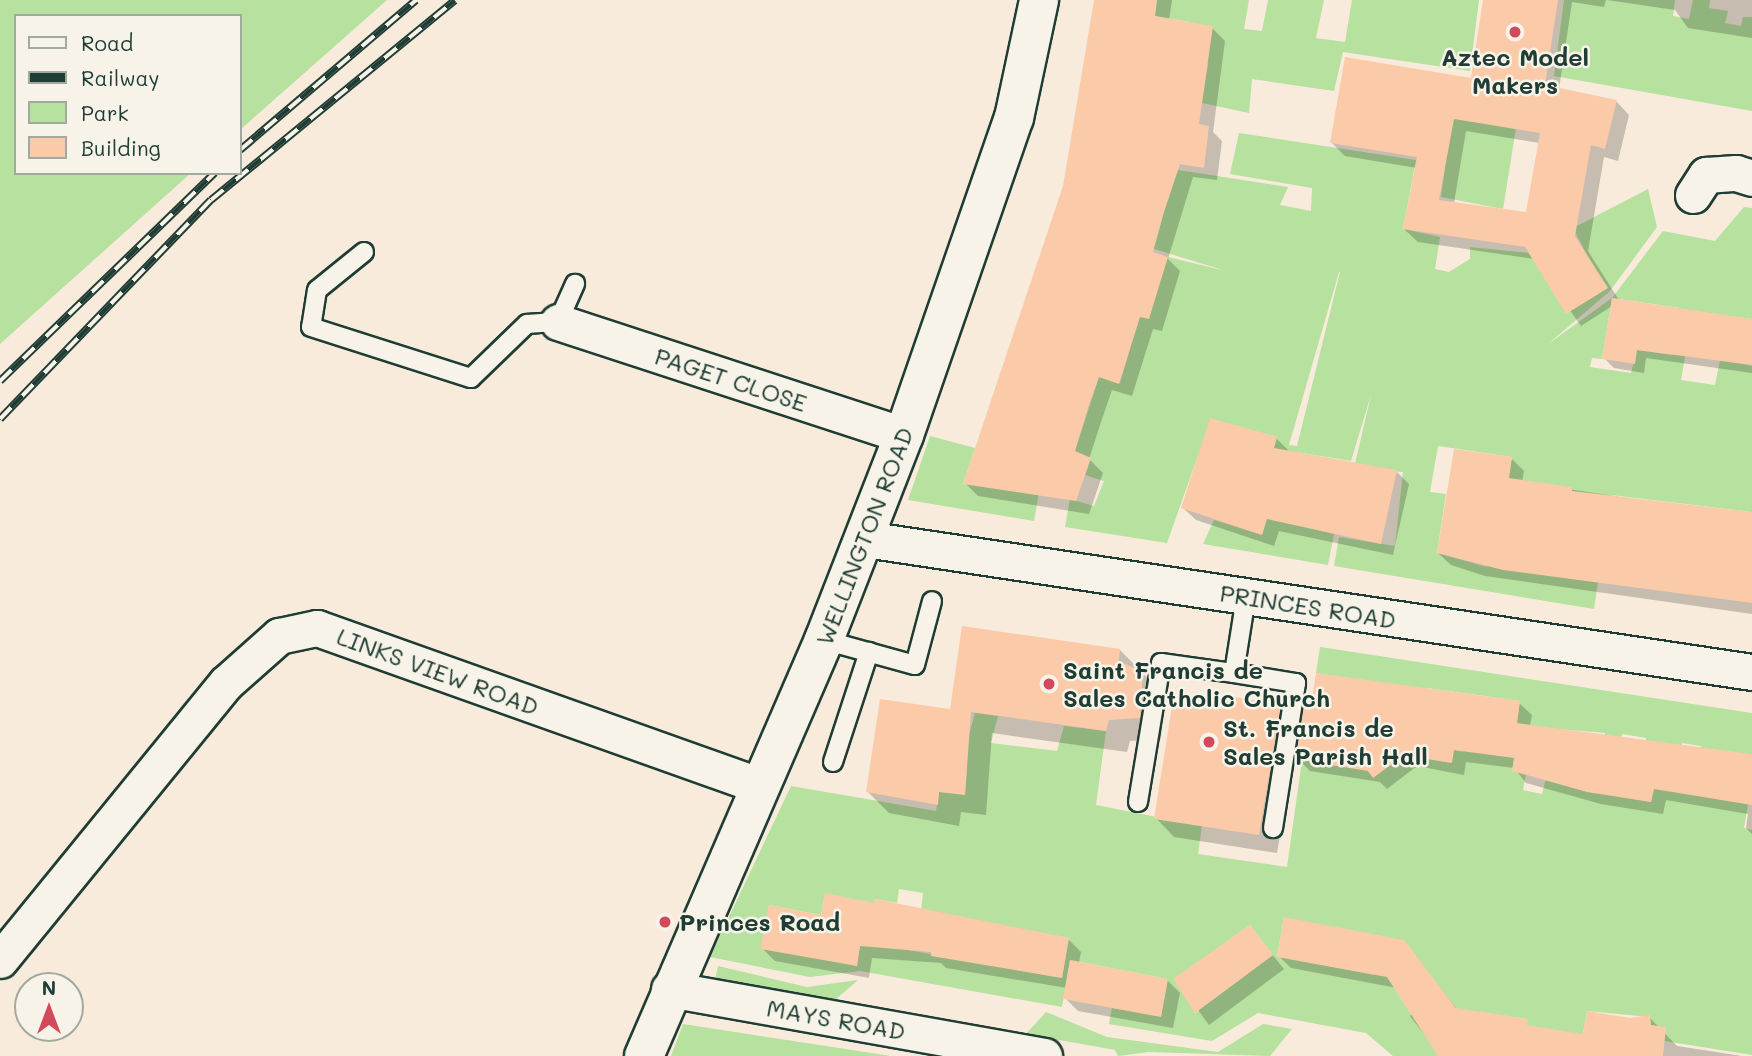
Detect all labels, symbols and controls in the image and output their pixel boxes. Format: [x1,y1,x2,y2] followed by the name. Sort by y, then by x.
[14,14,242,175] legend
[1507,24,1523,40] marker: Aztec Model Makers
[81,29,133,56] text: Road
[1441,43,1589,99] place label: Aztec Model Makers
[81,64,160,91] text: Railway
[81,99,129,126] text: Park
[81,134,161,161] text: Building
[651,341,811,417] street label: PAGET CLOSE
[809,423,919,649] street label: WELLINGTON ROAD
[1218,578,1398,634] street label: PRINCES ROAD
[333,621,543,721] street label: LINKS VIEW ROAD
[1063,656,1330,712] place label: Saint Francis de Sales Catholic Church
[1041,676,1057,692] marker: Saint Francis de Sales Catholic Church
[1223,714,1428,770] place label: St. Francis de Sales Parish Hall
[1201,734,1217,750] marker: St. Francis de Sales Parish Hall
[679,908,840,936] place label: Princes Road
[657,914,673,930] marker: Princes Road
[14,972,84,1042] north arrow
[42,975,56,1000] text: N
[764,993,908,1045] street label: MAYS ROAD

